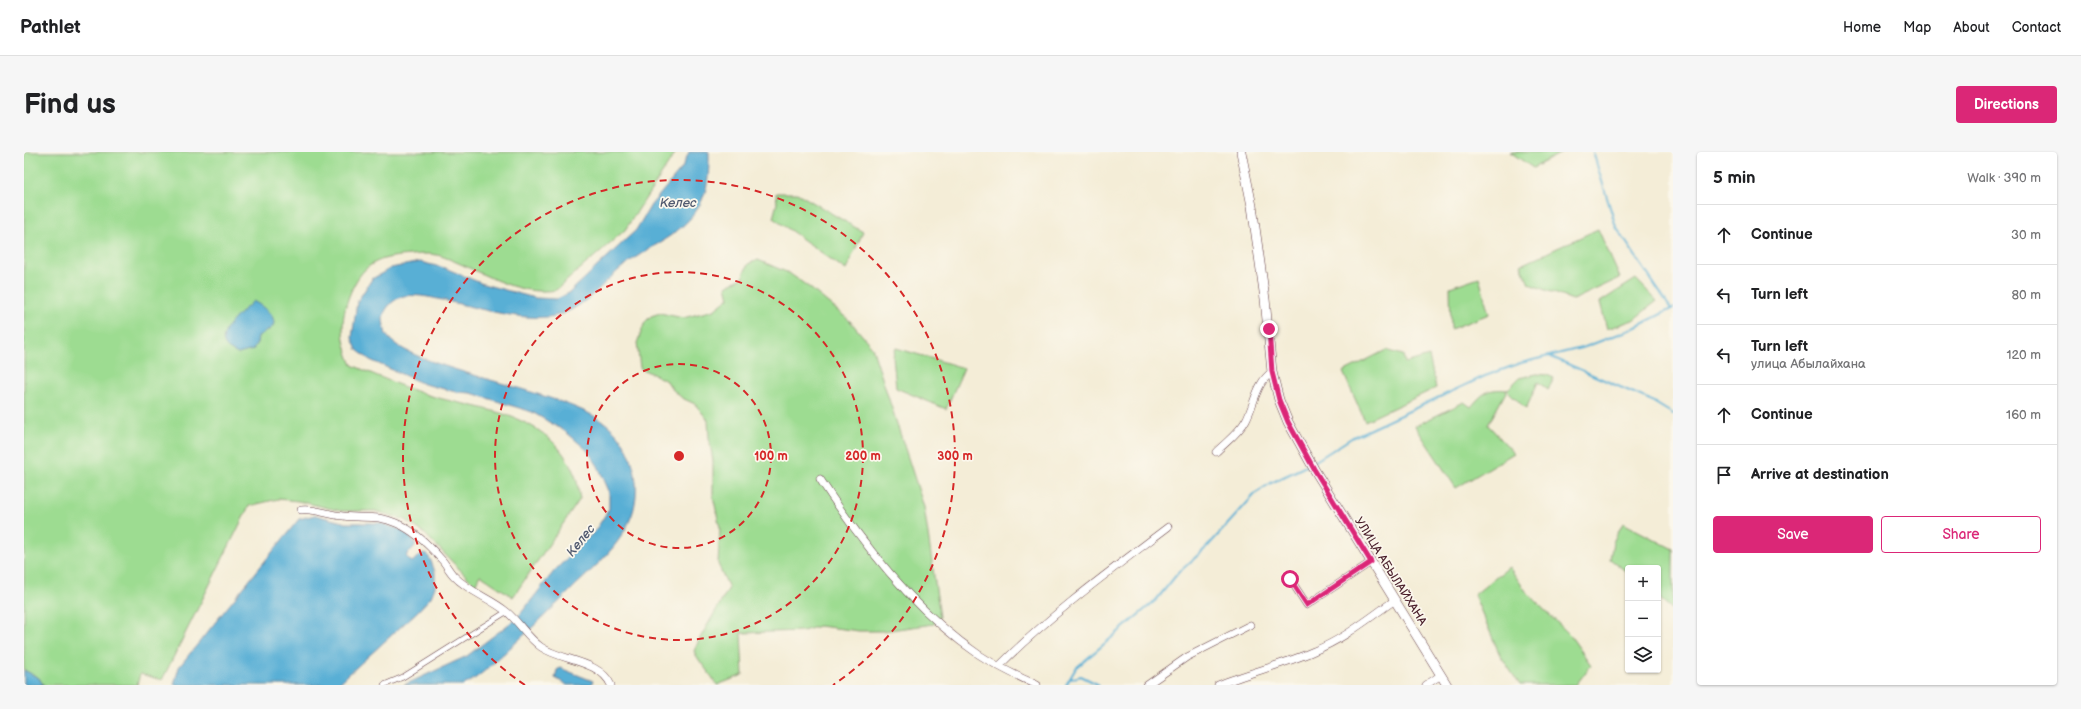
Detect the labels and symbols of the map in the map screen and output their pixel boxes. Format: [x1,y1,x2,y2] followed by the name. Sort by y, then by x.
[660,195,697,211] water label: Келес
[1260,320,1278,338] route end
[672,449,686,463] centre of rings
[754,449,788,464] text: 100 m
[845,449,881,464] text: 200 m
[937,449,973,464] text: 300 m
[1351,514,1430,629] street label: УЛИЦА АБЫЛАЙХАНА
[563,521,599,560] water label: Келес
[1281,570,1299,588] route start

